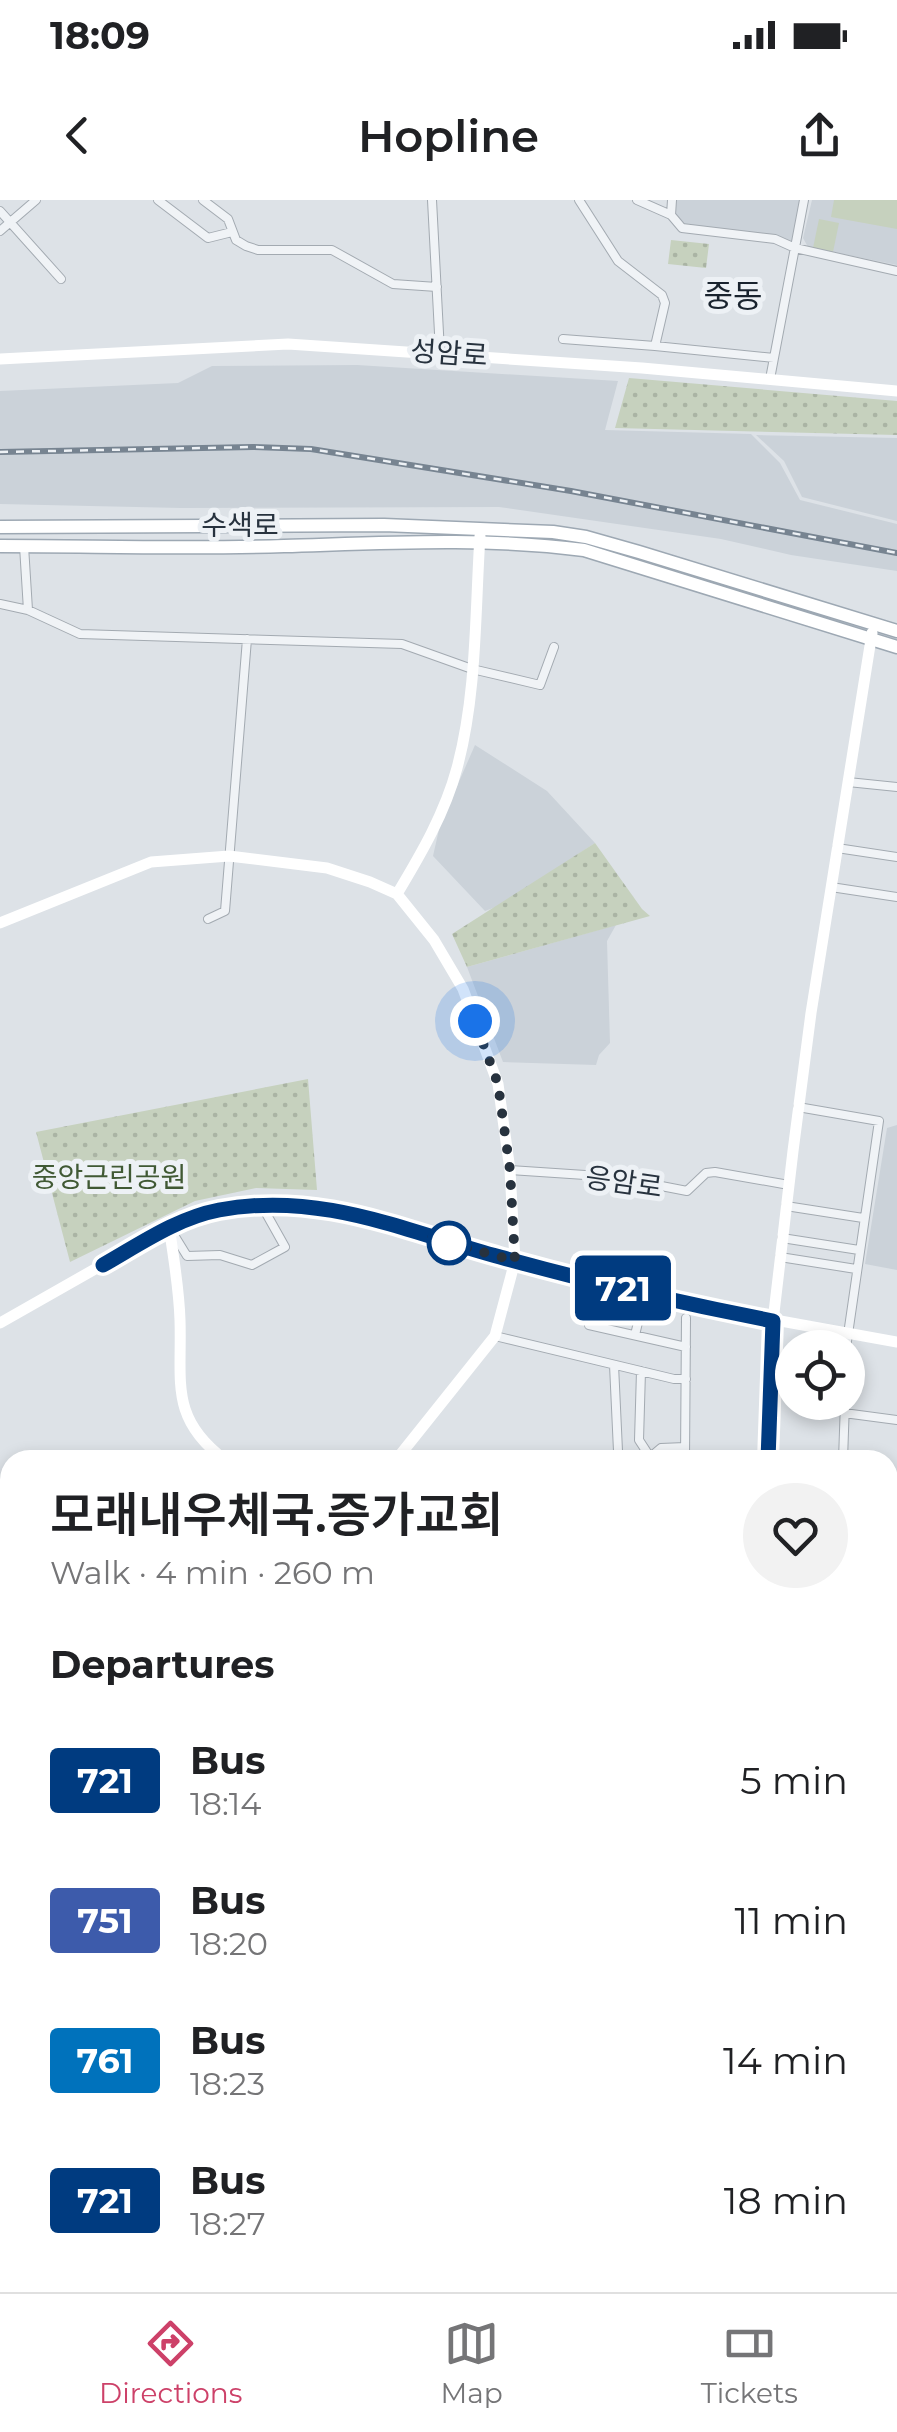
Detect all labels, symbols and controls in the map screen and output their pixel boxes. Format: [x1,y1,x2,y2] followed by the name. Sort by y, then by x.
[50,12,150,59] text: 18:09
[50,108,105,163] icon: back
[358,108,539,163] text: Hopline
[792,108,847,163] icon: share
[704,276,762,315] district label: 중동
[409,333,489,373] street label: 성암로
[201,508,279,542] street label: 수색로
[450,996,500,1046] your location
[32,1160,186,1194] park label: 중앙근린공원
[583,1160,665,1204] street label: 응암로
[428,1222,470,1264] unlabelled marker
[566,1256,680,1320] line badge: 721
[595,1267,651,1310] text: 721
[775,1330,865,1420] map controls
[775,1330,865,1420] button: locate
[743,1483,848,1588] button: heart
[50,1486,503,1544] text: 모래내우체국.증가교회
[50,1553,375,1592] text: Walk · 4 min · 260 m
[50,1641,274,1688] text: Departures
[190,1737,265,1784] text: Bus
[740,1757,848,1804] text: 5 min
[77,1759,133,1802] text: 721
[190,1784,261,1823] text: 18:14
[190,1877,265,1924] text: Bus
[734,1897,848,1944] text: 11 min
[77,1899,133,1942] text: 751
[190,1924,268,1963] text: 18:20
[190,2017,265,2064] text: Bus
[723,2037,848,2084] text: 14 min
[76,2039,134,2082] text: 761
[190,2064,265,2103] text: 18:23
[190,2157,265,2204] text: Bus
[724,2177,848,2224] text: 18 min
[77,2179,133,2222] text: 721
[190,2204,266,2243] text: 18:27
[99,2316,242,2410] tab: Directions
[440,2316,503,2410] tab: Map
[701,2316,798,2410] tab: Tickets

